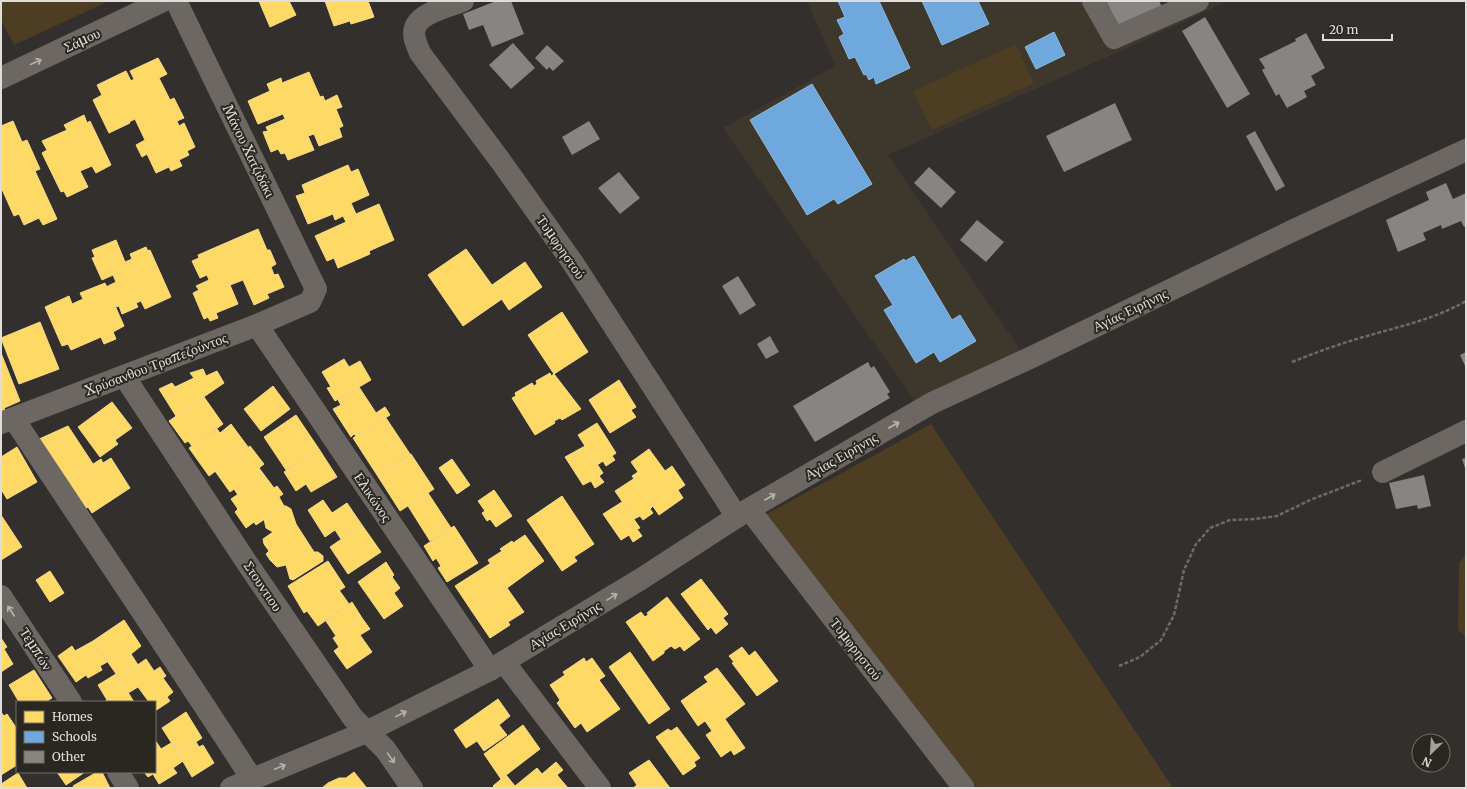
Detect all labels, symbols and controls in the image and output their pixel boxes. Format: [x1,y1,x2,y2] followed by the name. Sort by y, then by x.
[1323,16,1392,42] scale bar
[1329,22,1358,37] text: 20 m
[61,24,103,56] street label: Σάμου
[30,58,42,65] one-way arrow
[219,102,279,201] street label: Μάνου Χατζιδάκι
[532,212,590,282] street label: Τυμφρηστού
[1090,284,1171,336] street label: Αγίας Ειρήνης
[82,328,230,400] street label: Χρύσανθου Τραπεζούντος
[888,421,900,429] one-way arrow
[801,428,881,484] street label: Αγίας Ειρήνης
[350,469,396,525] street label: Ελικώνος
[764,493,776,501] one-way arrow
[240,557,286,615] street label: Στουντιου
[606,592,618,600] one-way arrow
[526,596,605,654] street label: Αγίας Ειρήνης
[7,606,15,617] one-way arrow
[826,614,886,684] street label: Τυμφρηστού
[16,624,56,674] street label: Τεμπών
[16,701,156,773] legend
[52,709,93,724] text: Homes
[395,710,407,717] one-way arrow
[52,729,97,744] text: Schools
[1411,733,1451,773] north arrow
[52,749,86,764] text: Other
[387,752,395,763] one-way arrow
[1420,754,1434,770] text: N
[273,763,285,770] one-way arrow

